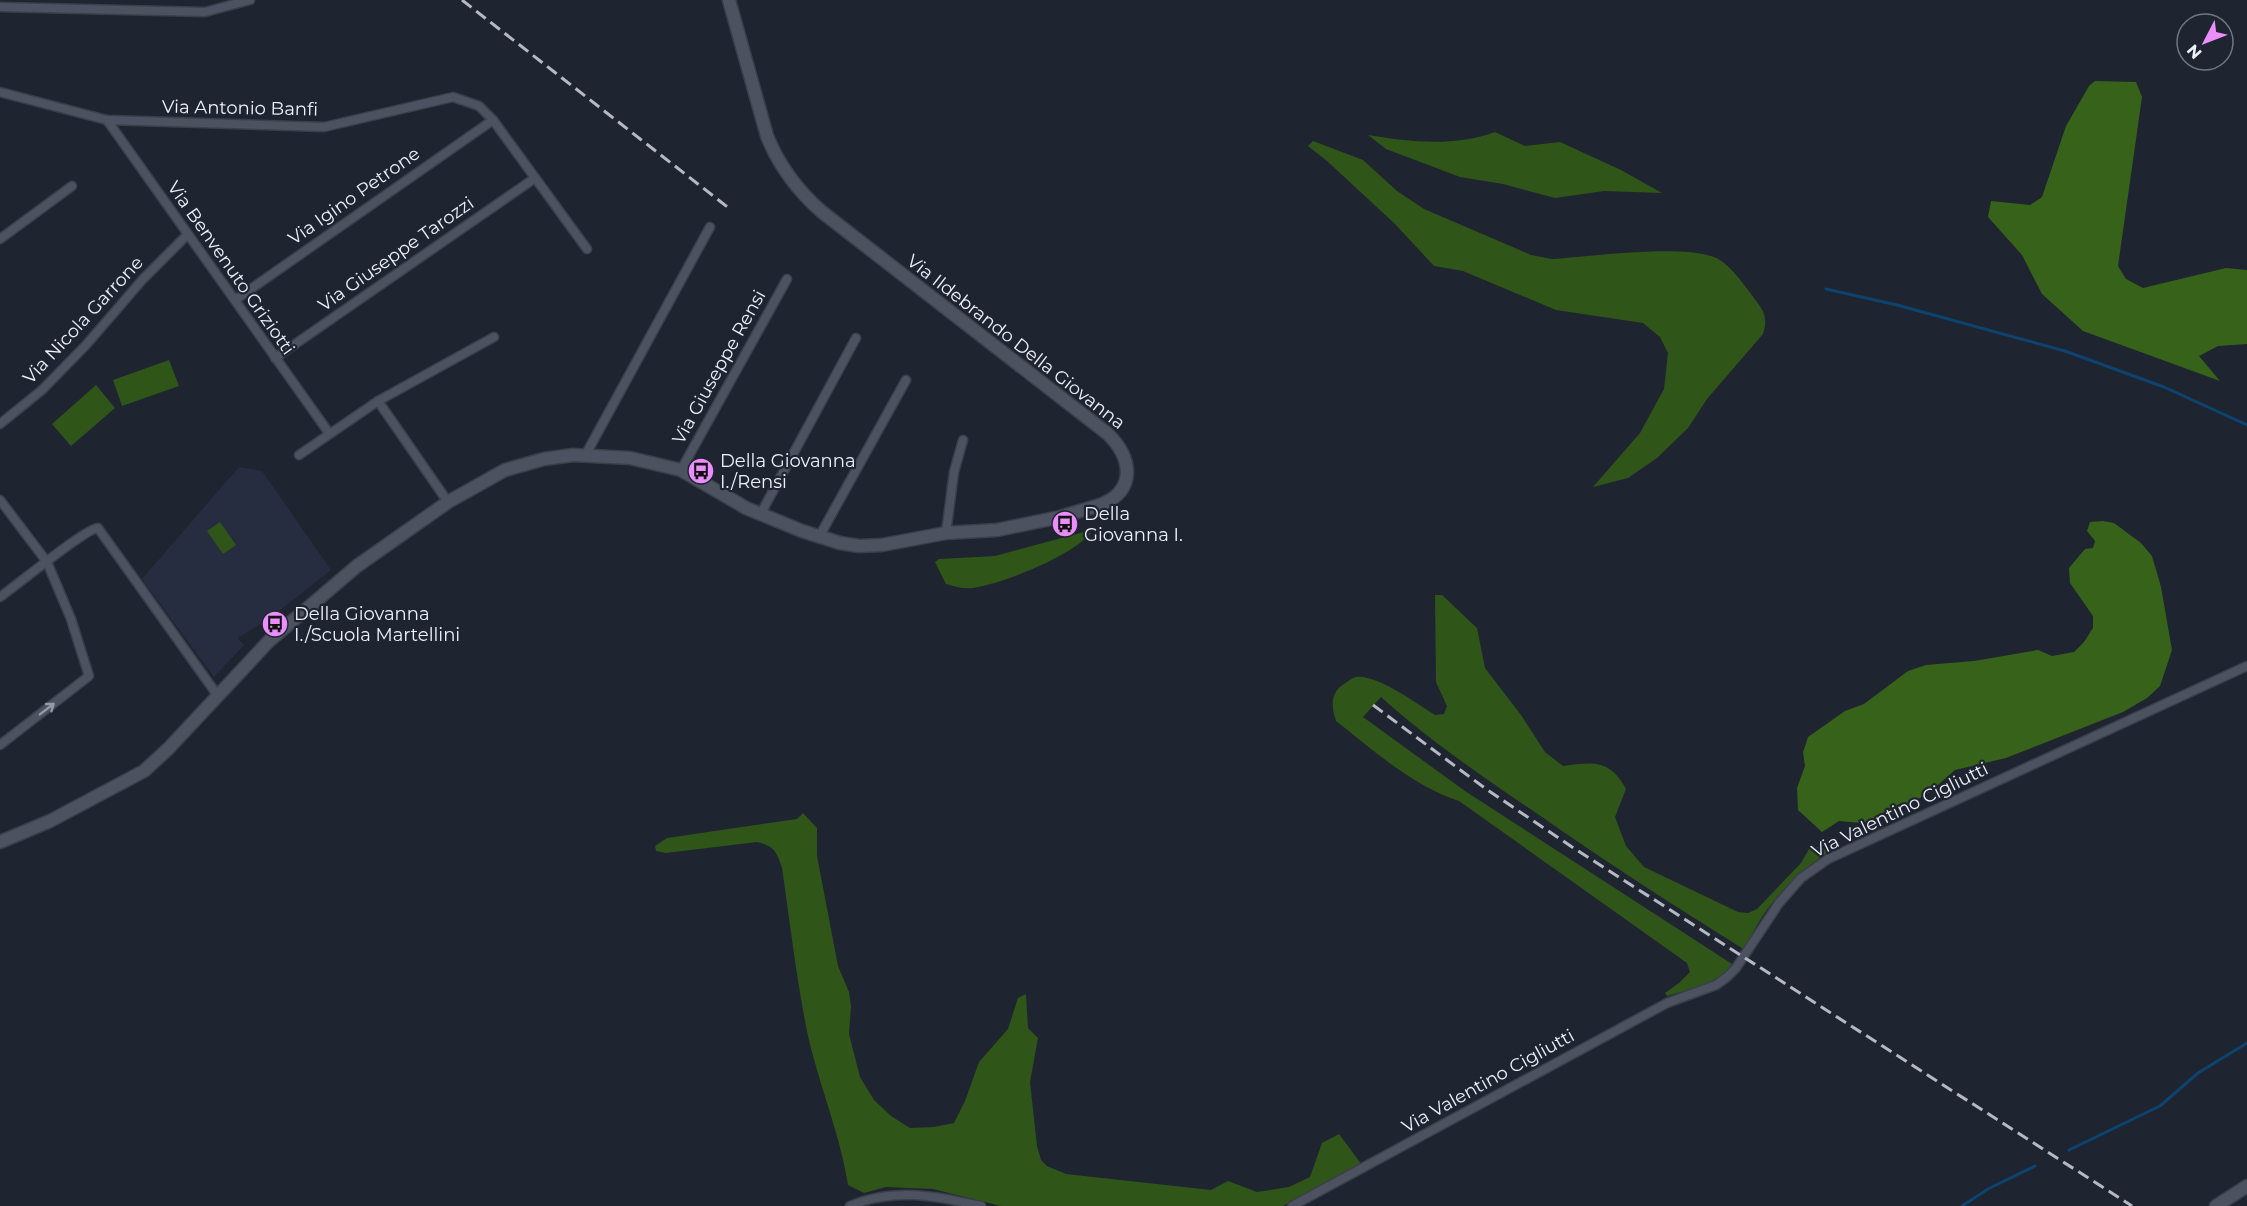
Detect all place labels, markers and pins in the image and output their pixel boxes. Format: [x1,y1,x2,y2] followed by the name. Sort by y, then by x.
[720,450,856,493] place label: Della Giovanna I./Rensi
[686,456,716,486] bus stop icon: Della Giovanna I./Rensi
[1084,503,1183,546] place label: Della Giovanna I.
[1050,509,1080,539] bus stop icon: Della Giovanna I.
[294,603,460,646] place label: Della Giovanna I./Scuola Martellini
[260,609,290,639] bus stop icon: Della Giovanna I./Scuola Martellini

